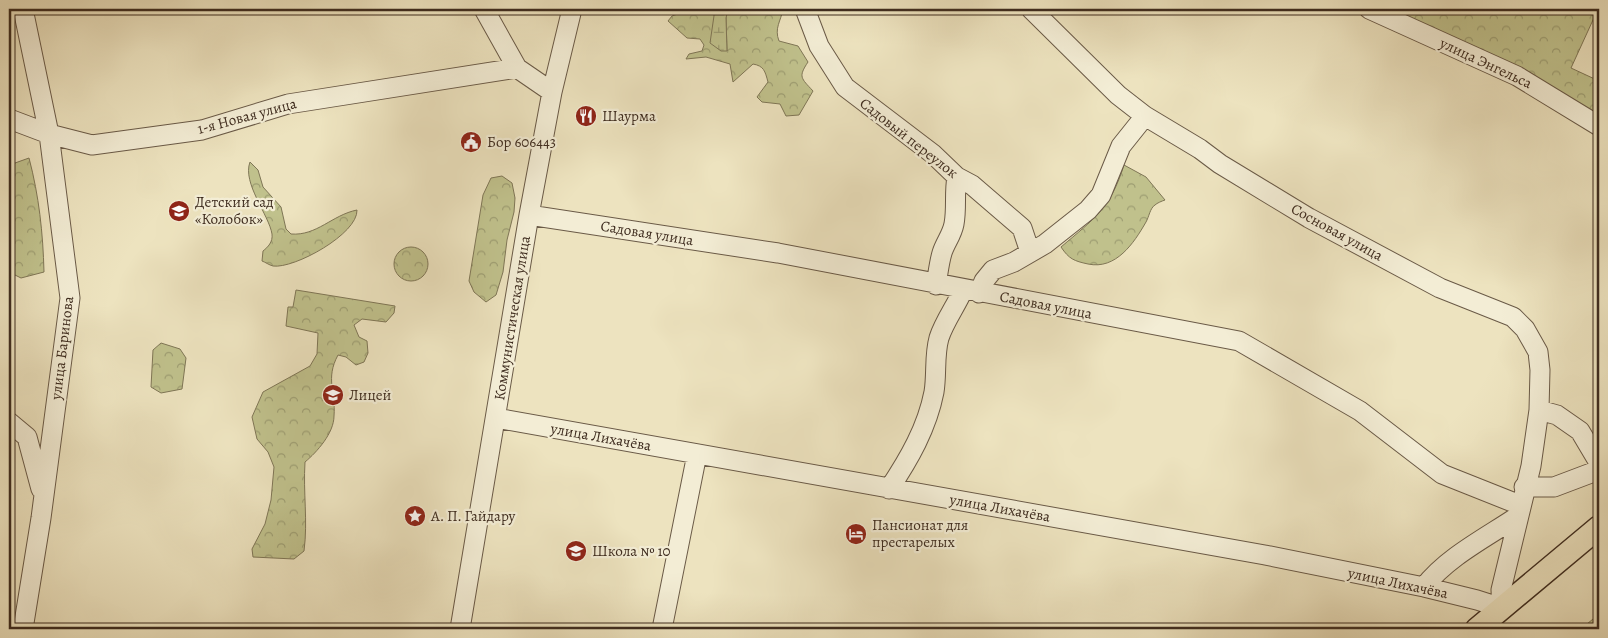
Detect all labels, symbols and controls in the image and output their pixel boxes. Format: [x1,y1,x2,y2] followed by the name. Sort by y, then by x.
[1436,32,1535,93] street label: улица Энгельса
[195,93,299,139] street label: 1-я Новая улица
[856,93,963,183] street label: Садовый переулок
[574,104,598,128] restaurant icon: Шаурма
[602,106,656,126] place label: Шаурма
[459,130,483,154] public building icon: Бор 606443
[487,132,556,152] place label: Бор 606443
[195,192,274,229] place label: Детский сад «Колобок»
[167,199,191,223] school or university icon: Детский сад «Колобок»
[1288,199,1387,266] street label: Сосновая улица
[599,216,695,250] street label: Садовая улица
[489,234,535,402] street label: Коммунистическая улица
[998,286,1094,324] street label: Садовая улица
[46,295,78,402] street label: улица Баринова
[321,383,345,407] school or university icon: Лицей
[349,385,392,405] place label: Лицей
[548,418,653,456] street label: улица Лихачёва
[947,489,1052,527] street label: улица Лихачёва
[403,504,427,528] place icon: А. П. Гайдару
[430,506,516,526] place label: А. П. Гайдару
[872,515,968,552] place label: Пансионат для престарелых
[844,522,868,546] hotel icon: Пансионат для престарелых
[564,539,588,563] school or university icon: Школа № 10
[592,541,671,561] place label: Школа № 10
[1345,562,1450,603] street label: улица Лихачёва

